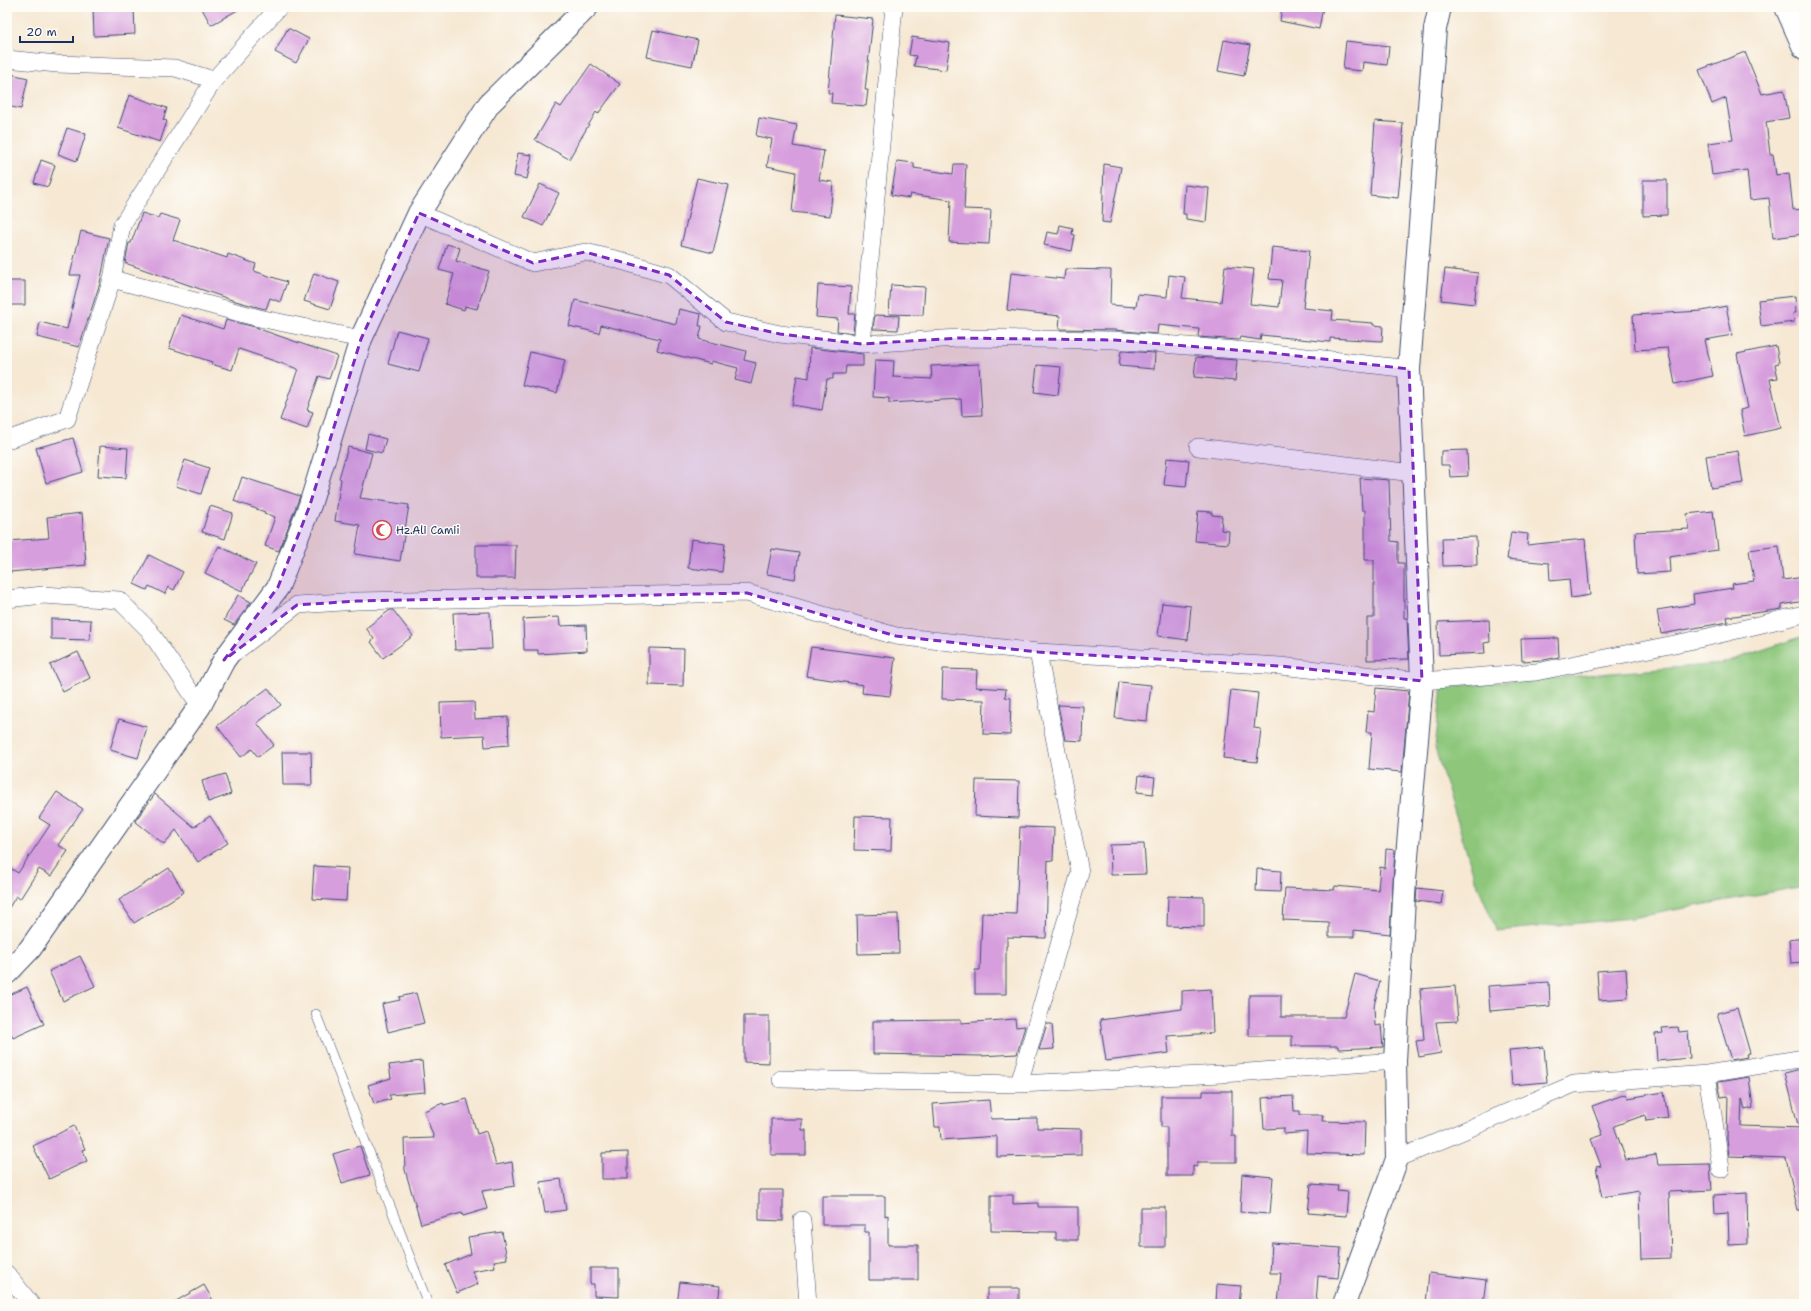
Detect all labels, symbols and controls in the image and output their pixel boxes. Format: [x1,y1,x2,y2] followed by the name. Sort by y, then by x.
[20,18,73,44] scale bar
[26,24,57,40] text: 20 m
[371,519,393,541] mosque icon: Hz.Ali Camii
[396,523,460,538] place label: Hz.Ali Camii

